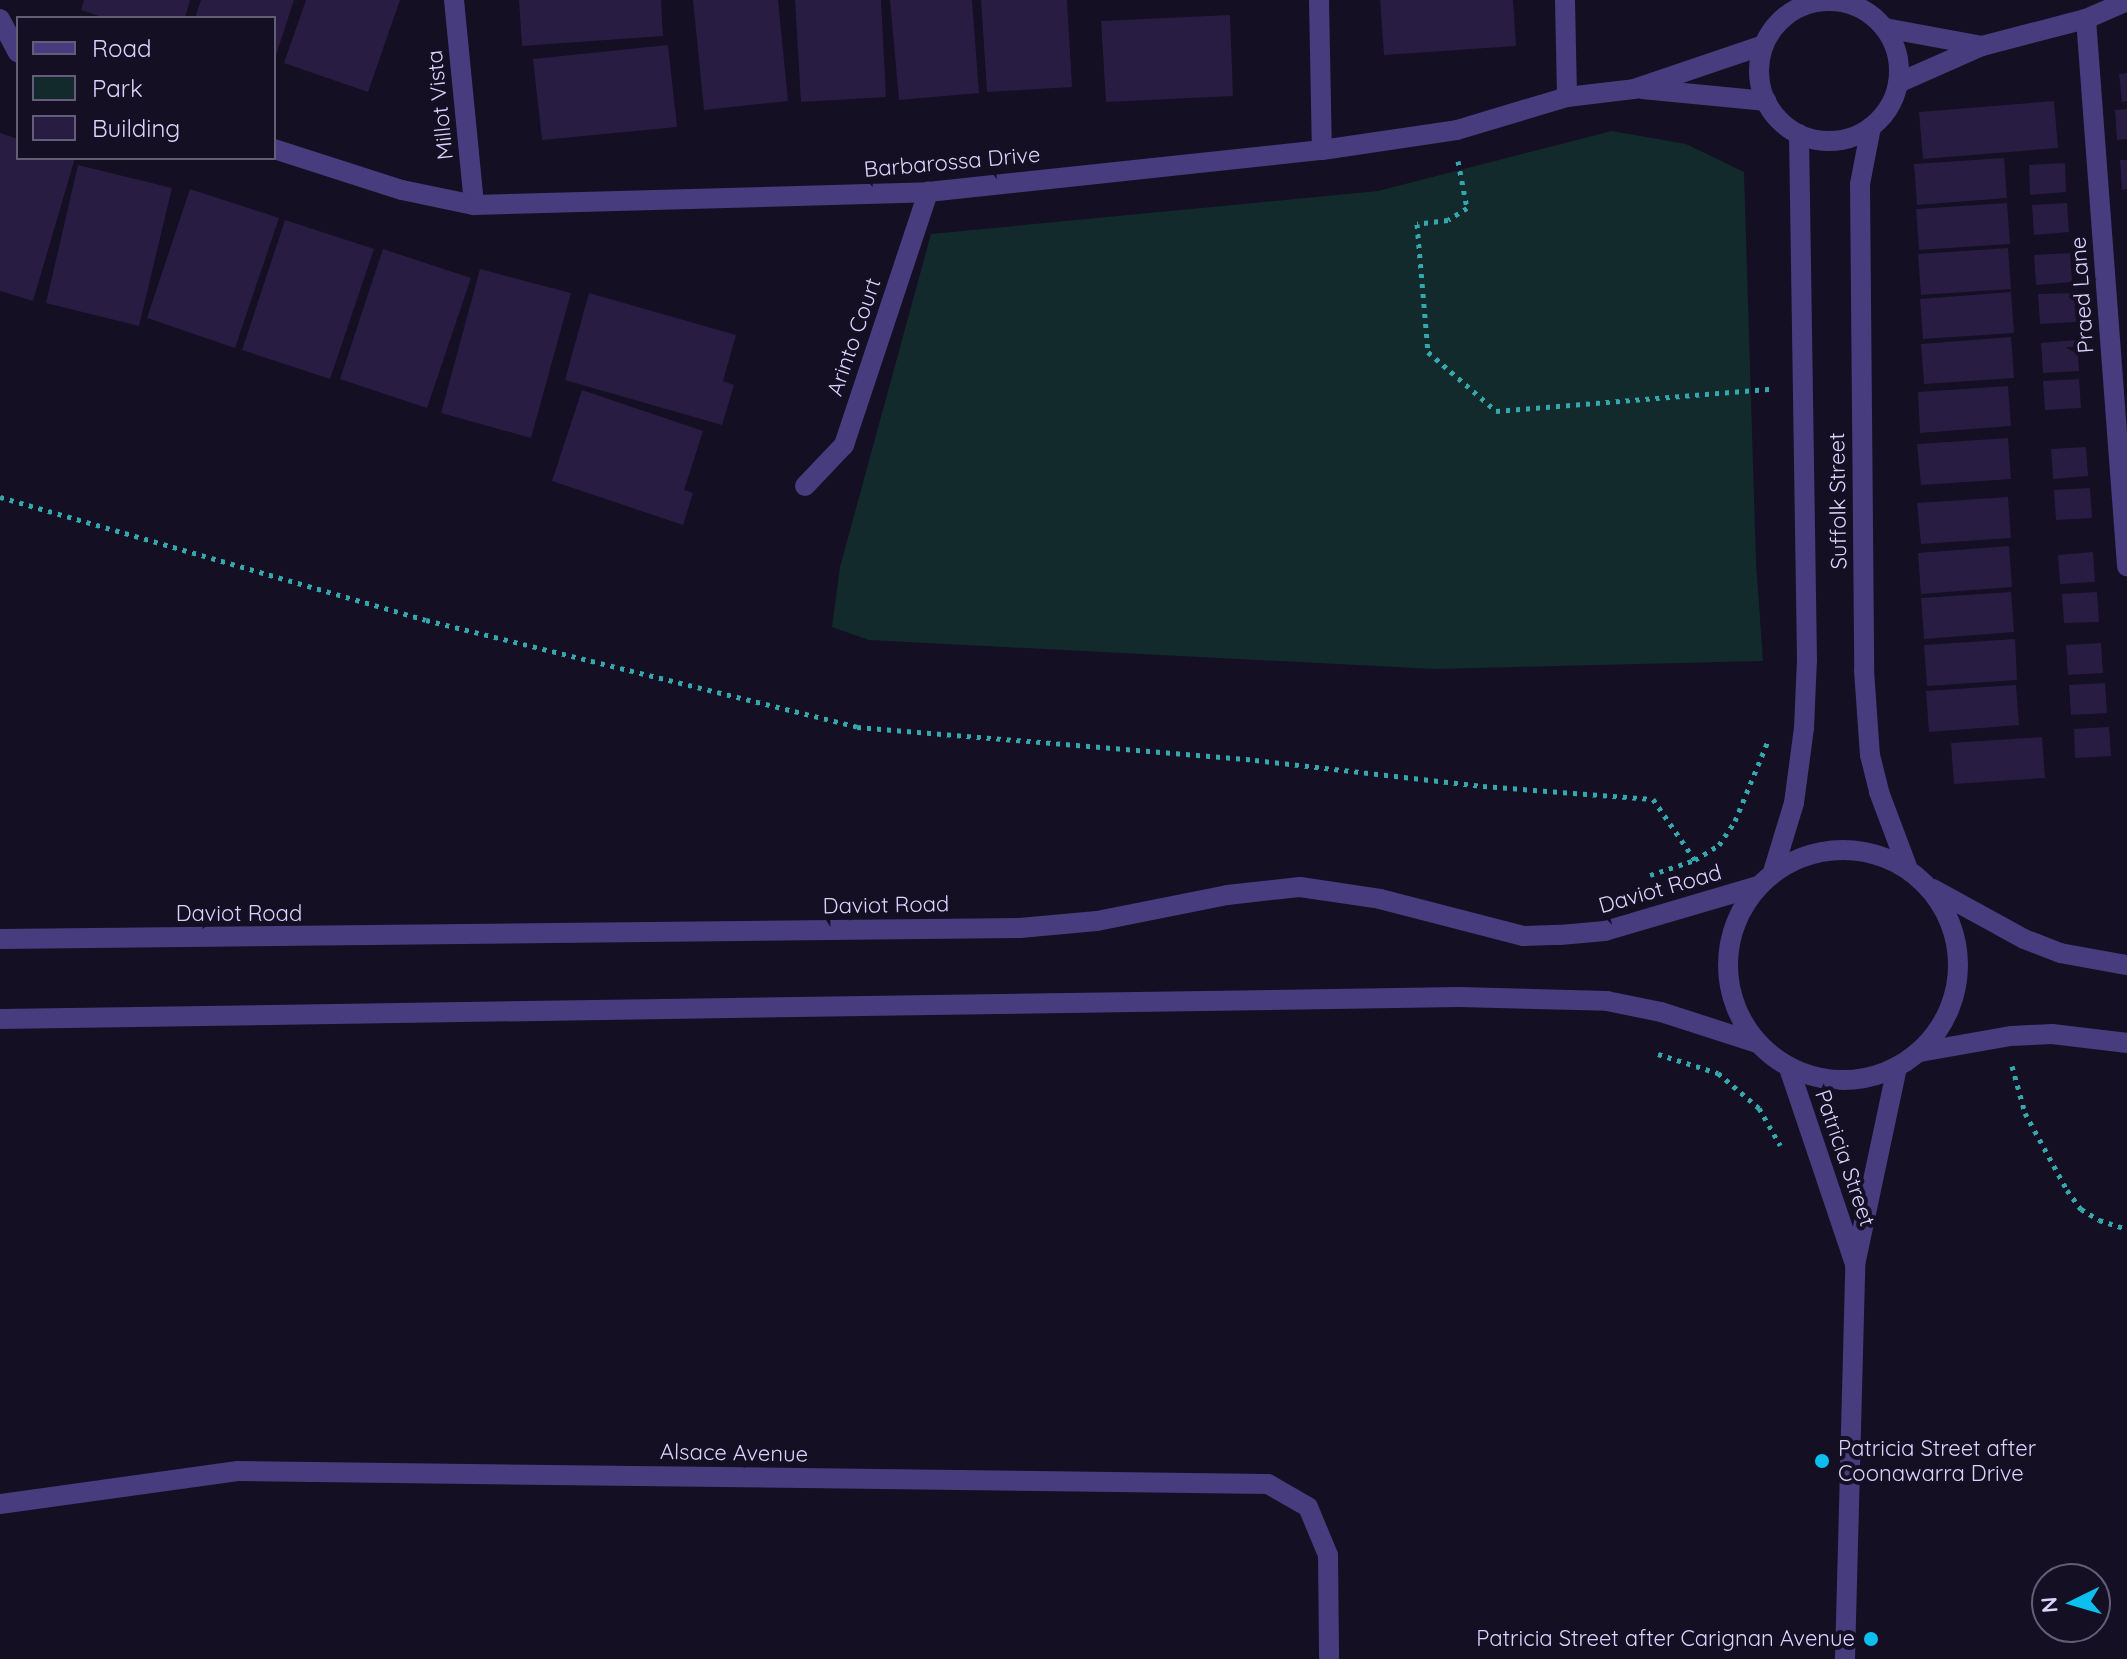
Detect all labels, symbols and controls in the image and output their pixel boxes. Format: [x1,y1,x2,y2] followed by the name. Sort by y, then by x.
[16,16,276,160] legend
[92,33,152,63] text: Road
[421,49,459,161] street label: Millot Vista
[92,73,143,103] text: Park
[92,113,180,143] text: Building
[863,141,1041,183] street label: Barbarossa Drive
[2065,236,2099,354] street label: Praed Lane
[822,275,886,399] street label: Arinto Court
[1824,432,1852,570] street label: Suffolk Street
[1596,859,1724,919] street label: Daviot Road
[822,891,950,919] street label: Daviot Road
[176,901,302,927] street label: Daviot Road
[1809,1086,1881,1230] street label: Patricia Street
[1838,1435,2036,1486] place label: Patricia Street after Coonawarra Drive
[660,1439,808,1467] street label: Alsace Avenue
[1813,1452,1831,1470] marker: Patricia Street after Coonawarra Drive
[2031,1563,2111,1643] north arrow
[2034,1596,2064,1614] text: N
[1476,1626,1855,1652] place label: Patricia Street after Carignan Avenue
[1862,1630,1880,1648] marker: Patricia Street after Carignan Avenue

